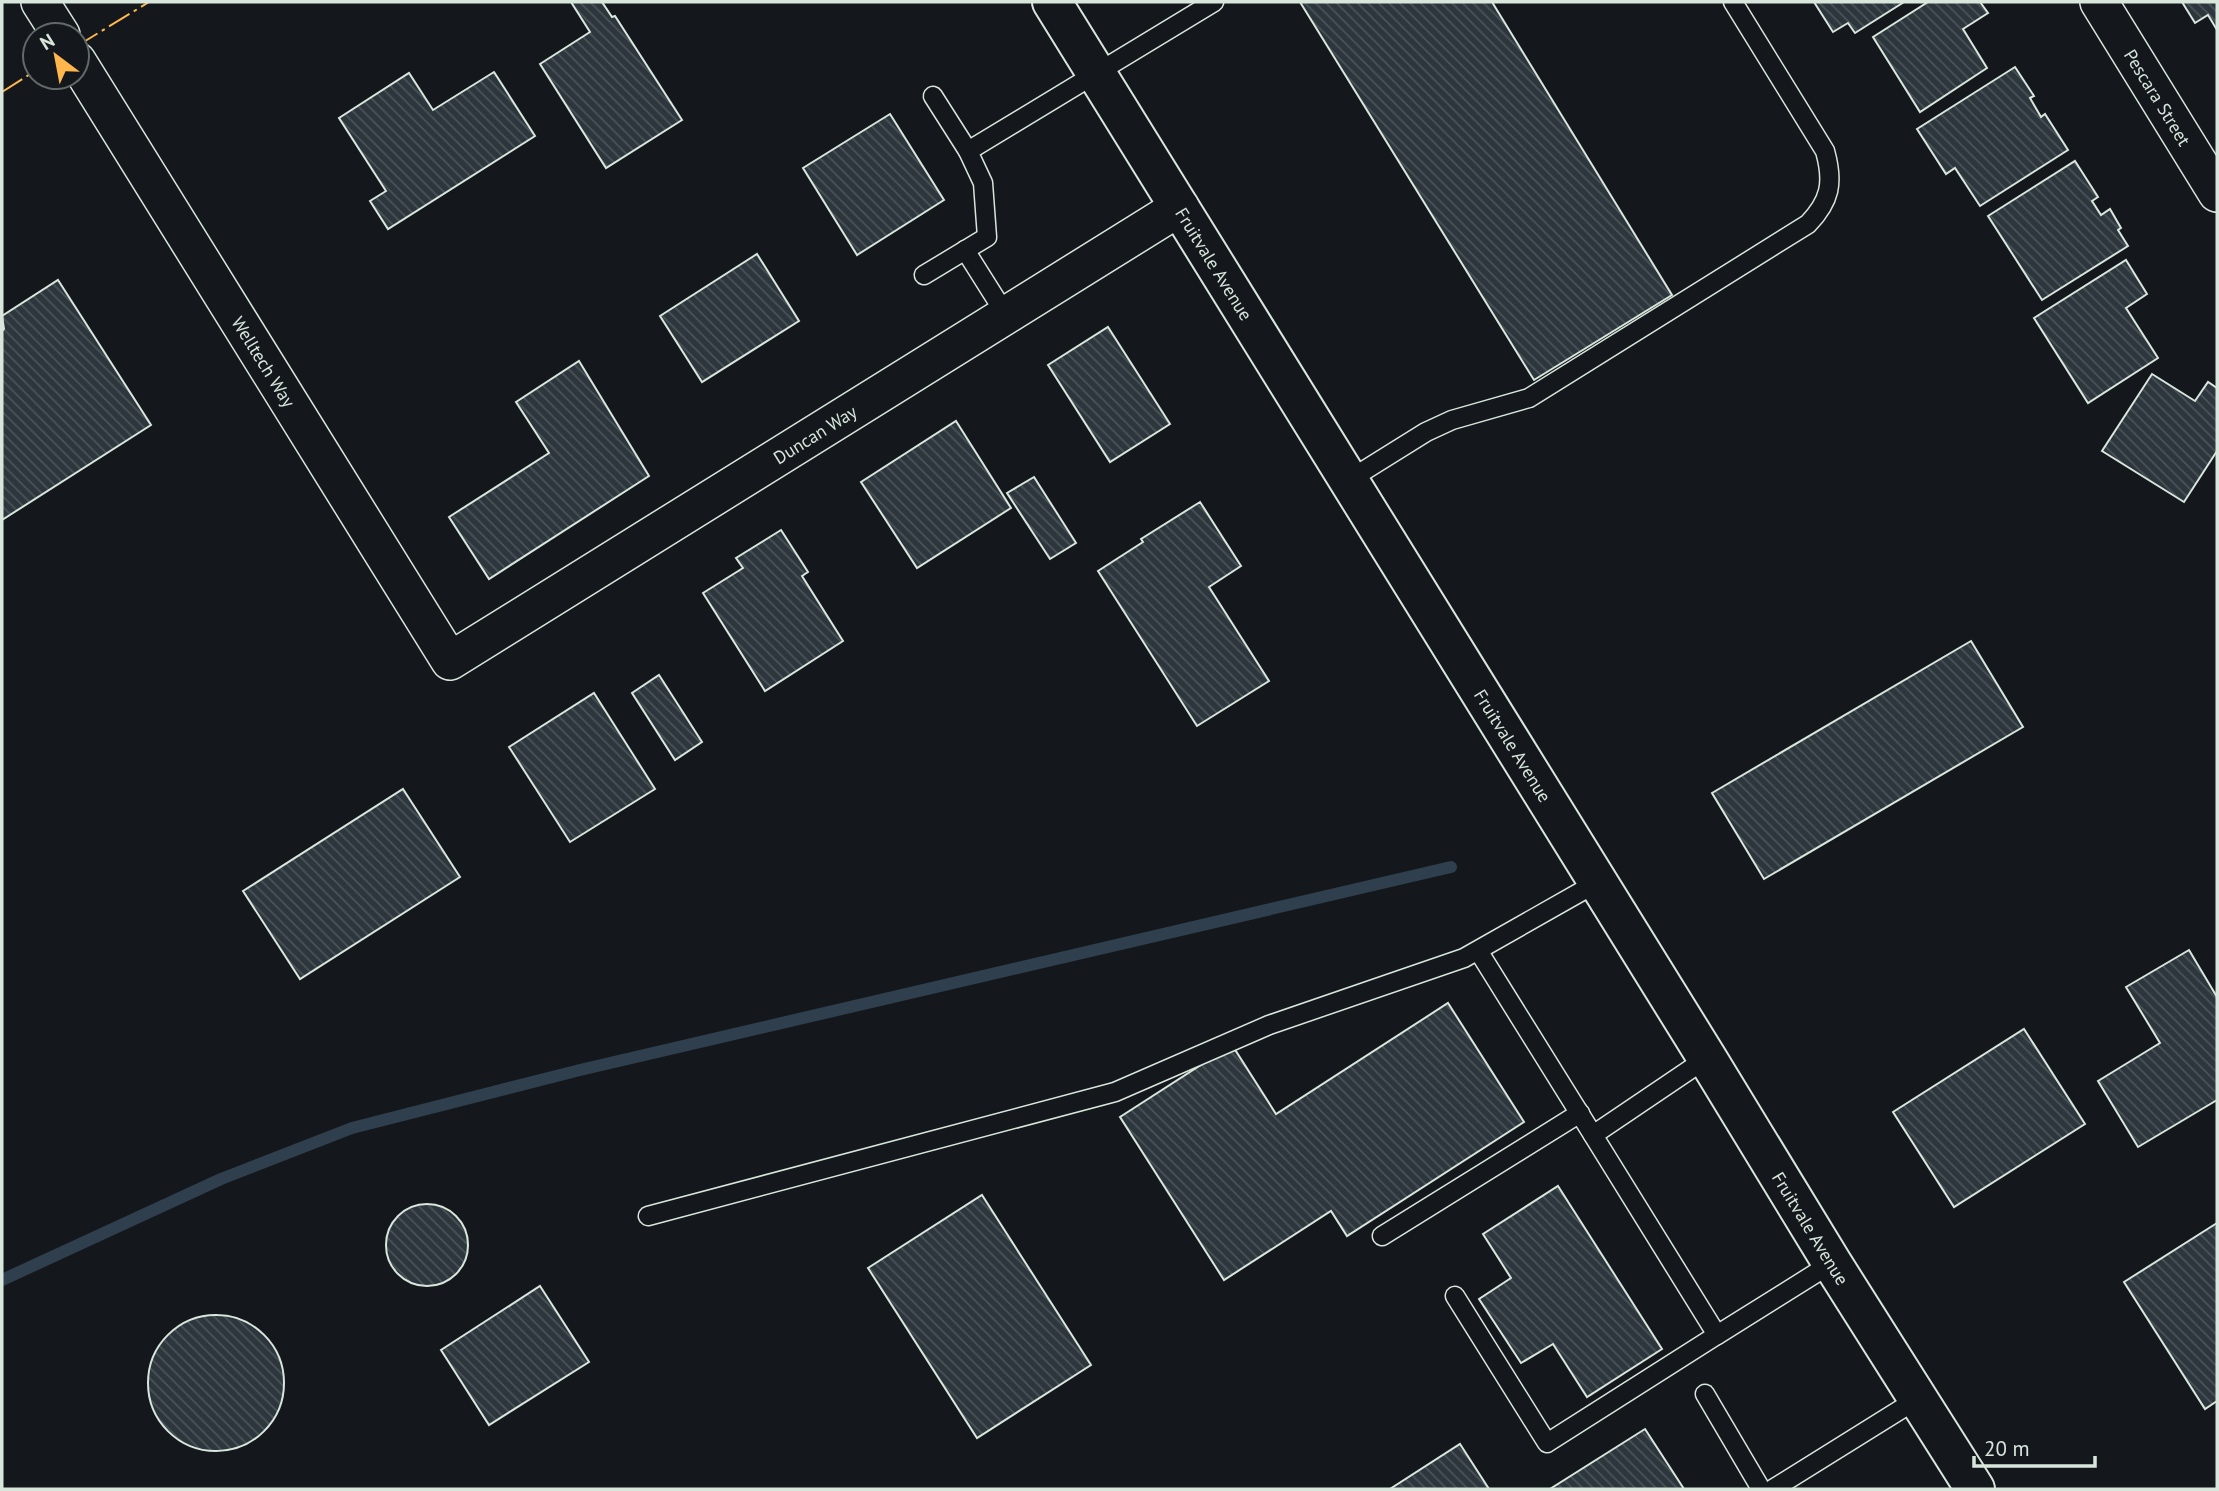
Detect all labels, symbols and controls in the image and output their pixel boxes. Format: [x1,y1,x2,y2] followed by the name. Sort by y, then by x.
[21,21,91,91] north arrow
[35,28,59,55] text: N
[2119,45,2196,150] street label: Pescara Street
[1171,203,1258,324] street label: Fruitvale Avenue
[227,312,301,412] street label: Welltech Way
[769,399,861,469] street label: Duncan Way
[1470,685,1557,806] street label: Fruitvale Avenue
[1767,1167,1854,1289] street label: Fruitvale Avenue
[1974,1424,2095,1468] scale bar
[1984,1435,2030,1462] text: 20 m

